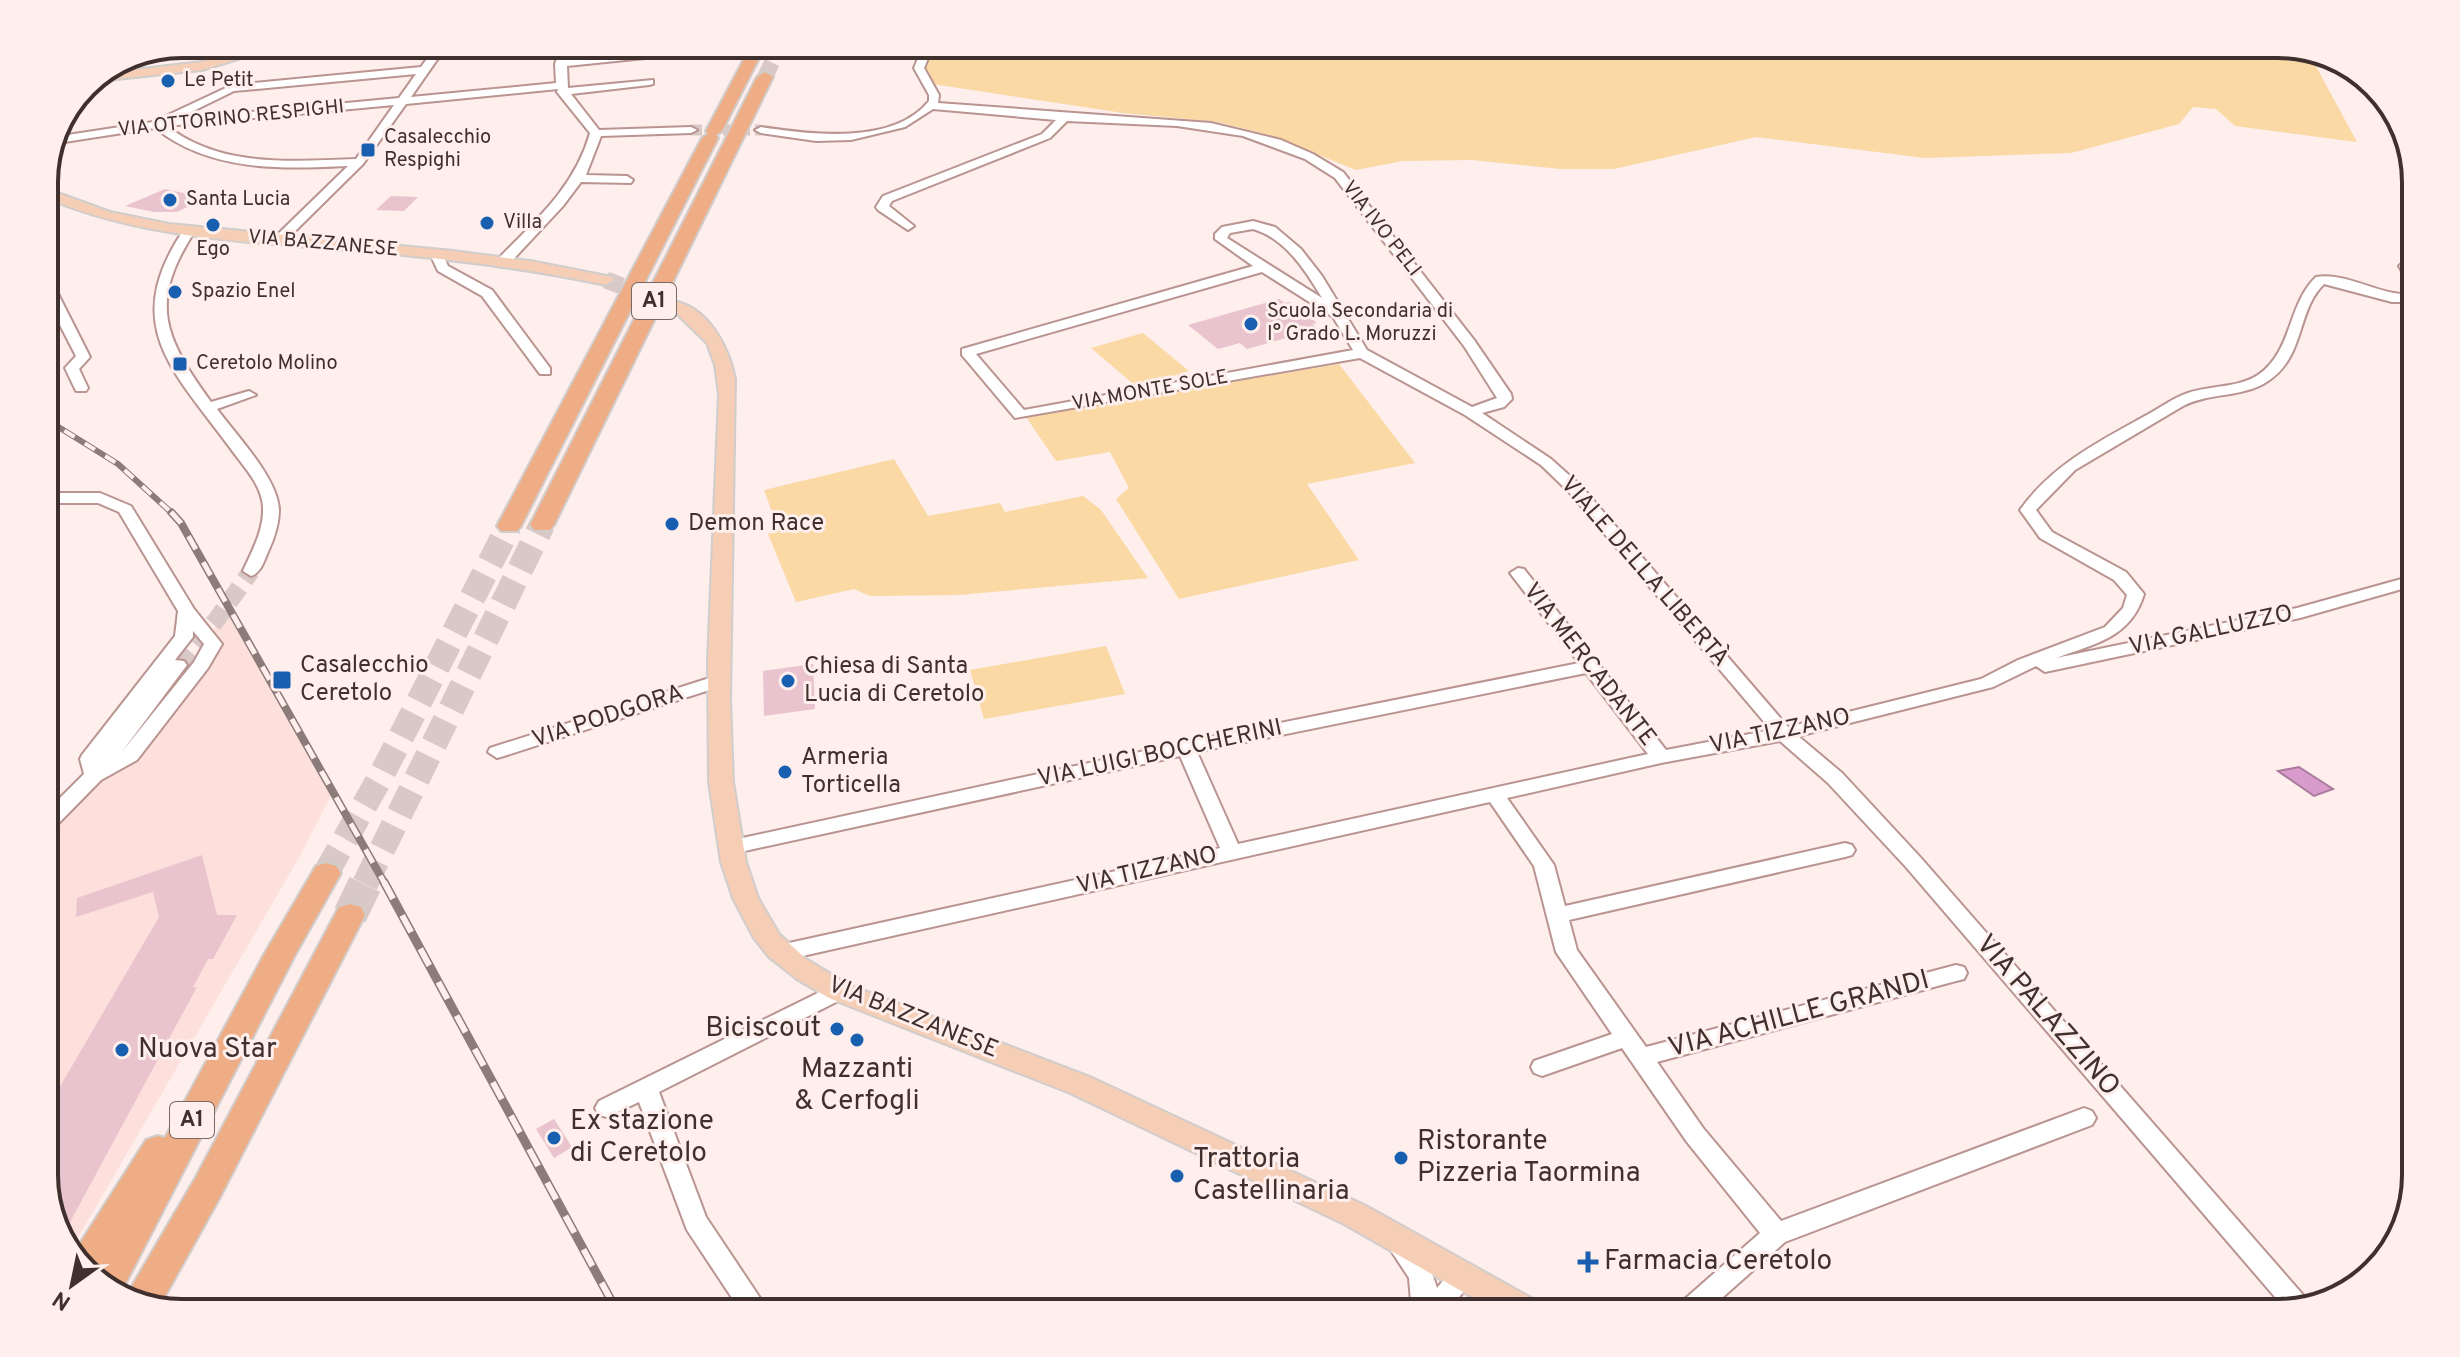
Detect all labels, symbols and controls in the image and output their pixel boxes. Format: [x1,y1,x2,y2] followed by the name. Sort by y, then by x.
[184,68,254,94] place label: Le Petit
[159,72,177,90] marker: Le Petit
[117,94,345,144] street label: VIA OTTORINO RESPIGHI
[384,125,491,174] place label: Casalecchio Respighi
[359,141,377,159] marker: Casalecchio Respighi
[1335,176,1427,282] street label: VIA IVO PELI
[186,187,290,213] place label: Santa Lucia
[161,191,179,209] marker: Santa Lucia
[503,210,542,236] place label: Villa
[478,214,496,232] marker: Villa
[204,216,222,234] marker: Ego
[247,224,399,264] street label: VIA BAZZANESE
[196,237,230,263] place label: Ego
[191,279,296,305] place label: Spazio Enel
[166,283,184,301] marker: Spazio Enel
[632,283,676,319] road number: A1
[1267,299,1453,348] place label: Scuola Secondaria di I° Grado L. Moruzzi
[1242,315,1260,333] marker: Scuola Secondaria di I° Grado L. Moruzzi
[196,351,338,377] place label: Ceretolo Molino
[171,355,189,373] marker: Ceretolo Molino
[1070,364,1230,418] street label: VIA MONTE SOLE
[1553,469,1737,673] street label: VIALE DELLA LIBERTÀ
[688,509,824,539] place label: Demon Race
[663,515,681,533] marker: Demon Race
[1516,577,1662,753] street label: VIA MERCADANTE
[2126,599,2296,663] street label: VIA GALLUZZO
[300,651,429,709] place label: Casalecchio Ceretolo
[804,652,985,710] place label: Chiesa di Santa Lucia di Ceretolo
[271,669,293,691] marker: Casalecchio Ceretolo
[779,672,797,690] marker: Chiesa di Santa Lucia di Ceretolo
[529,678,687,756] street label: VIA PODGORA
[1707,702,1853,762] street label: VIA TIZZANO
[1035,713,1285,795] street label: VIA LUIGI BOCCHERINI
[801,743,901,801] place label: Armeria Torticella
[776,763,794,781] marker: Armeria Torticella
[1074,840,1220,902] street label: VIA TIZZANO
[1967,928,2127,1104] street label: VIA PALAZZINO
[1665,963,1933,1067] street label: VIA ACHILLE GRANDI
[823,970,1003,1066] street label: VIA BAZZANESE
[705,1011,821,1047] place label: Biciscout
[828,1020,846,1038] marker: Biciscout
[848,1031,866,1049] marker: Mazzanti & Cerfogli
[138,1032,277,1068] place label: Nuova Star
[113,1041,131,1059] marker: Nuova Star
[794,1052,920,1120] place label: Mazzanti & Cerfogli
[170,1102,214,1138] road number: A1
[570,1104,714,1172] place label: Ex stazione di Ceretolo
[1417,1124,1641,1192] place label: Ristorante Pizzeria Taormina
[545,1129,563,1147] marker: Ex stazione di Ceretolo
[1193,1142,1349,1210] place label: Trattoria Castellinaria
[1392,1149,1410,1167] marker: Ristorante Pizzeria Taormina
[1168,1167,1186,1185] marker: Trattoria Castellinaria
[1604,1244,1832,1280] place label: Farmacia Ceretolo
[32,1245,112,1325] north arrow
[1579,1253,1597,1271] marker: Farmacia Ceretolo
[48,1284,76,1315] text: N

